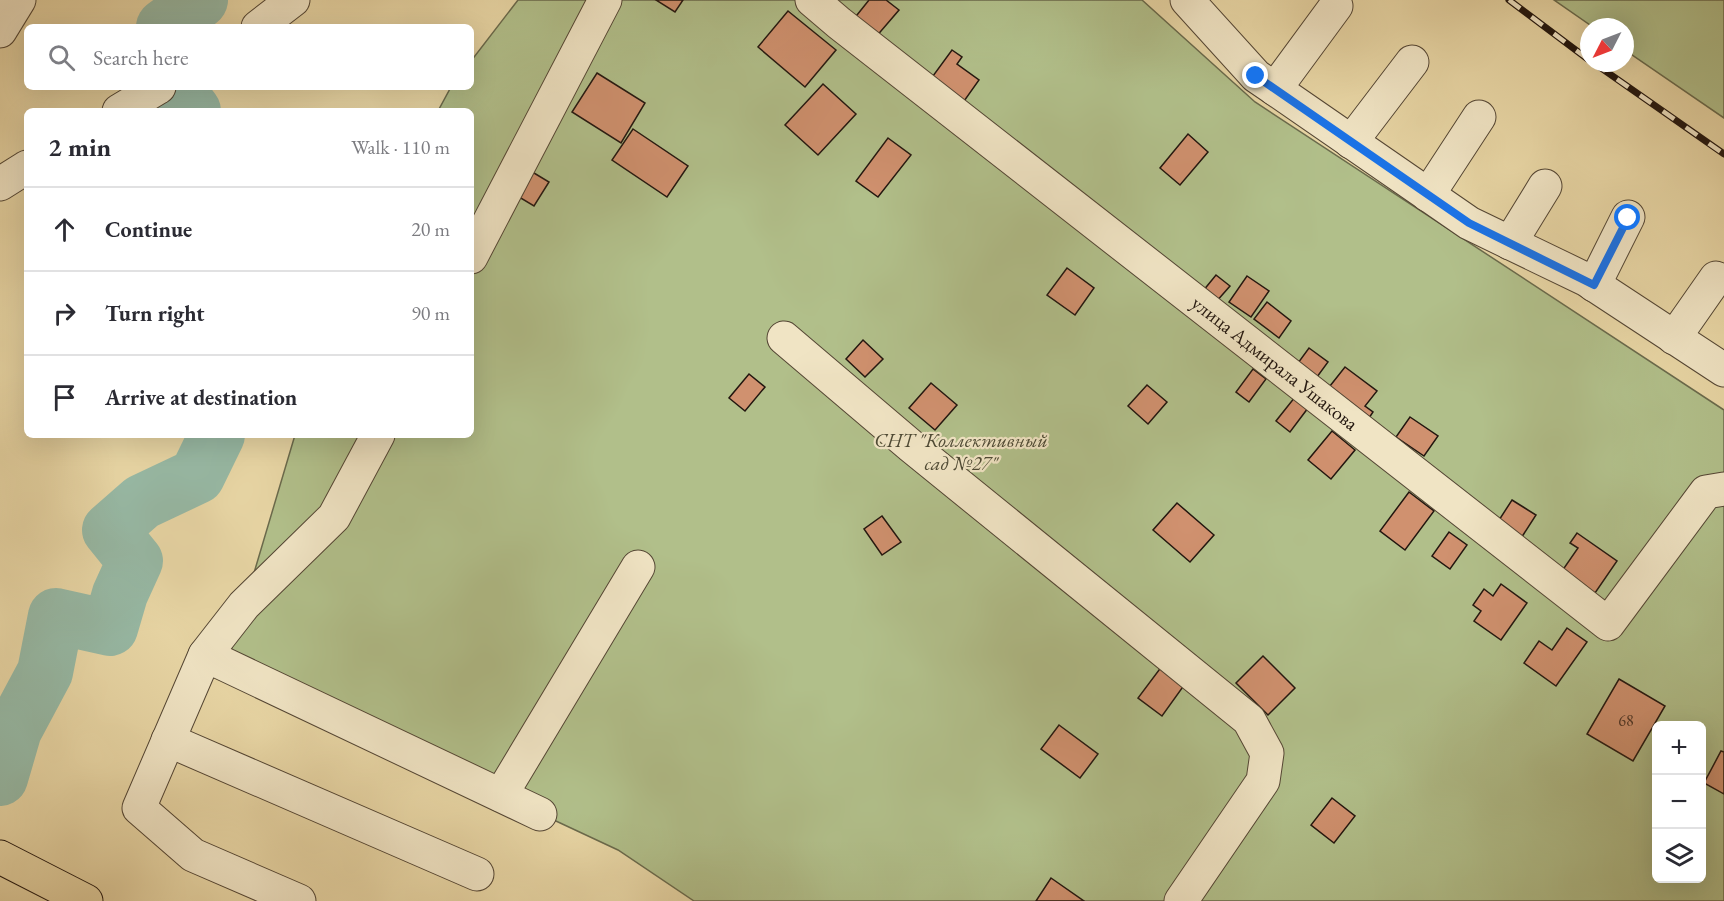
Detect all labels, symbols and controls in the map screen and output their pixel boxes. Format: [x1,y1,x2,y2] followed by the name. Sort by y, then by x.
[1580,18,1634,72] north arrow
[24,24,474,90] search box
[45,41,78,74] icon: search
[93,43,188,72] text: Search here
[1242,62,1268,88] route end
[48,130,111,164] text: 2 min
[351,134,450,160] text: Walk · 110 m
[1614,204,1640,230] route start
[48,213,81,246] icon: ahead
[105,215,192,244] text: Continue
[411,216,450,242] text: 20 m
[1186,290,1364,436] street label: улица Адмирала Ушакова
[48,297,81,330] icon: right
[105,299,204,328] text: Turn right
[411,300,450,326] text: 90 m
[48,381,81,414] icon: arrive
[105,383,297,412] text: Arrive at destination
[874,427,1048,476] park label: СНТ "Коллективный сад №27"
[1618,710,1634,731] house number: 68
[1652,721,1706,883] map controls
[1652,721,1706,775] button: +
[1652,775,1706,829] button: −
[1652,829,1706,883] button: layers

